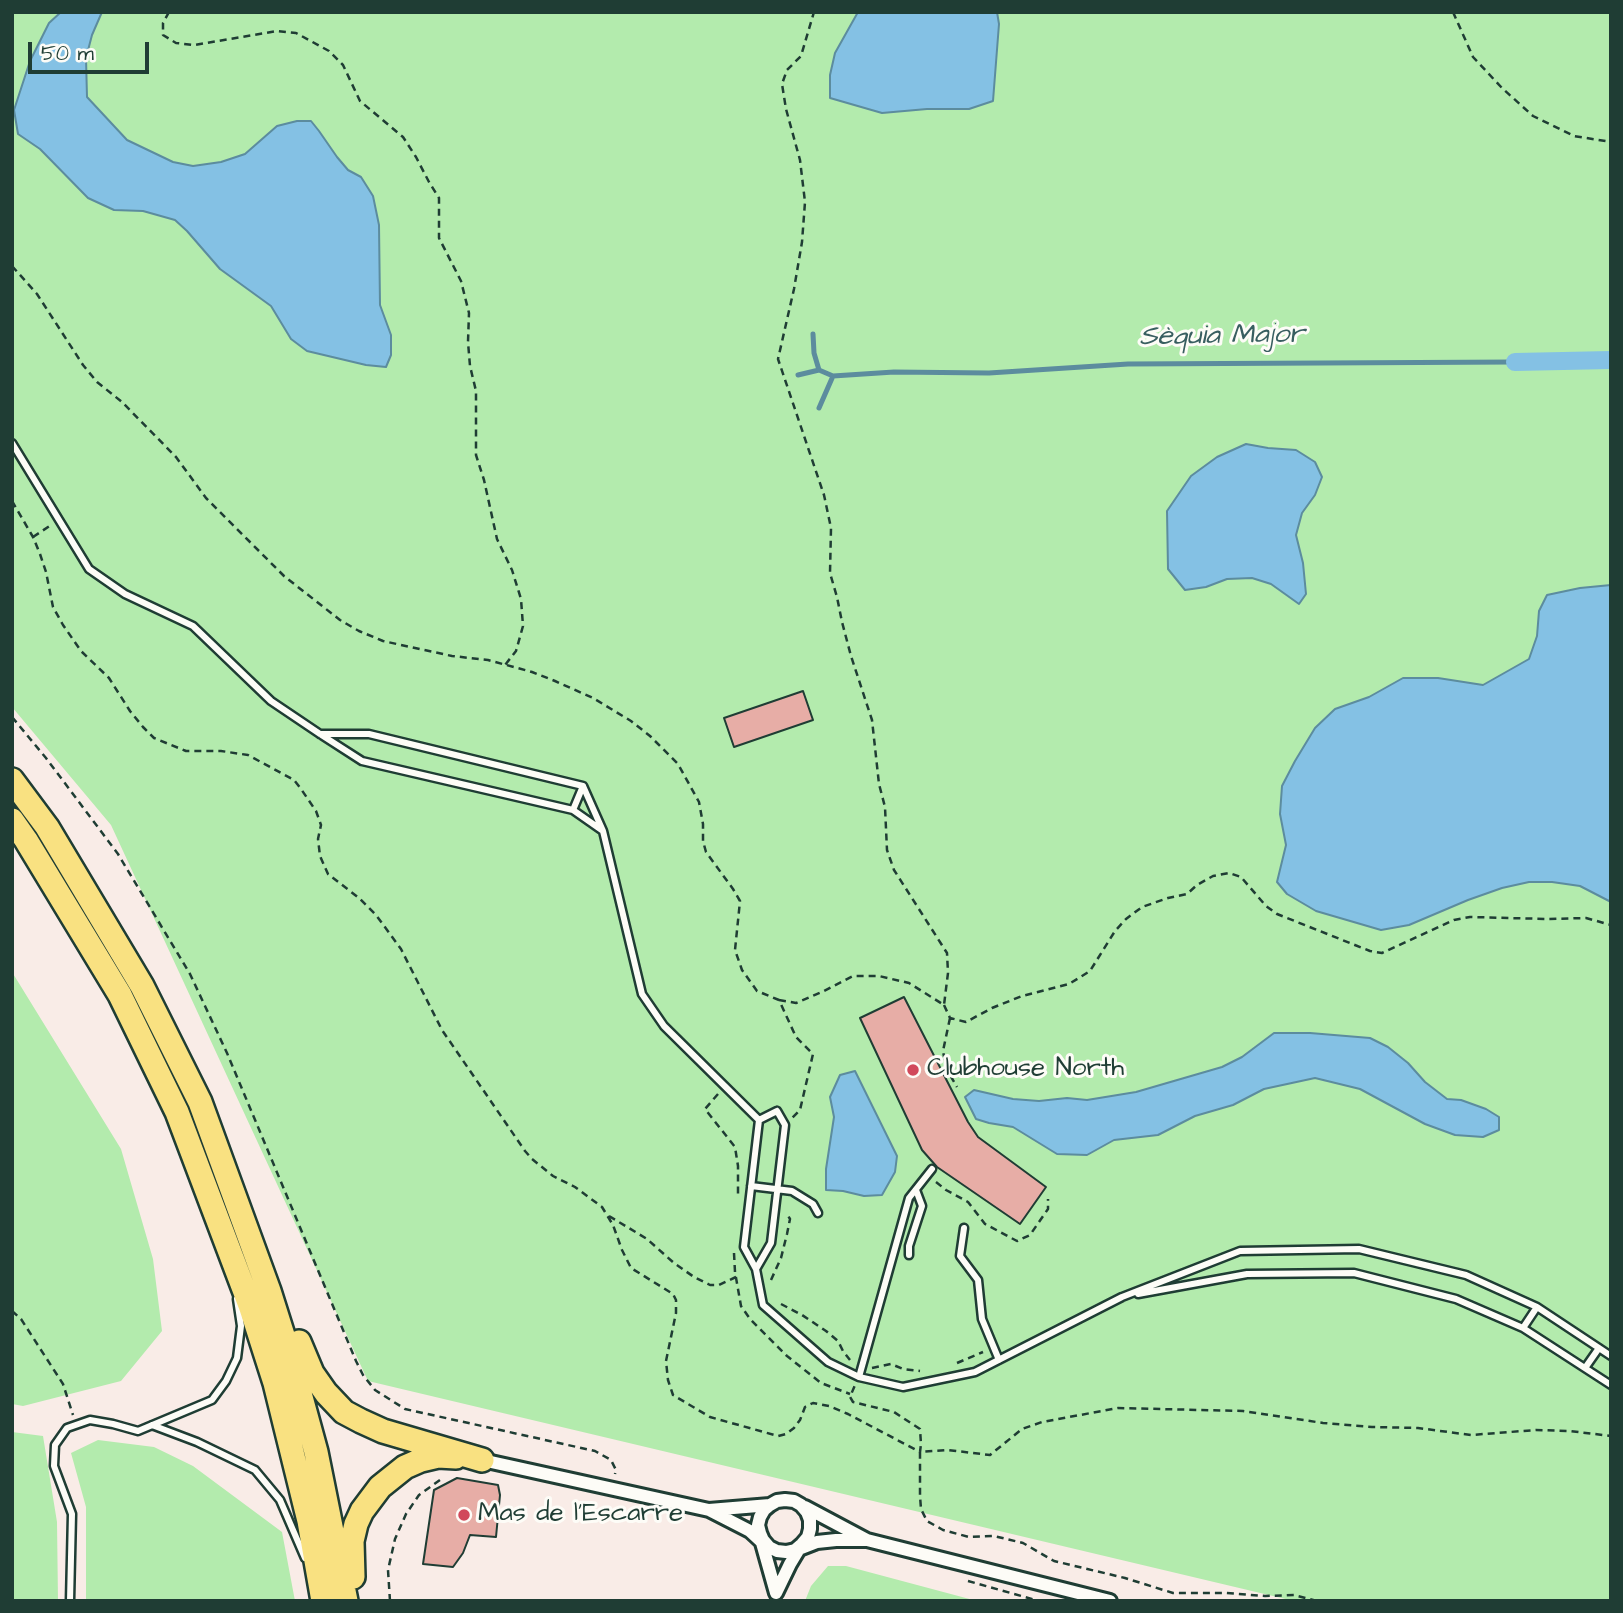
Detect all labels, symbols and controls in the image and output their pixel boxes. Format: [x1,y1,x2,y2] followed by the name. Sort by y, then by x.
[32,28,152,72] scale bar
[41,39,94,68] text: 50 m
[1139,319,1305,355] water label: Sèquia Major
[927,1054,1124,1086] place label: Clubhouse North
[905,1062,921,1078] marker: Clubhouse North
[478,1499,683,1531] place label: Mas de l'Escarre
[456,1507,472,1523] marker: Mas de l'Escarre

